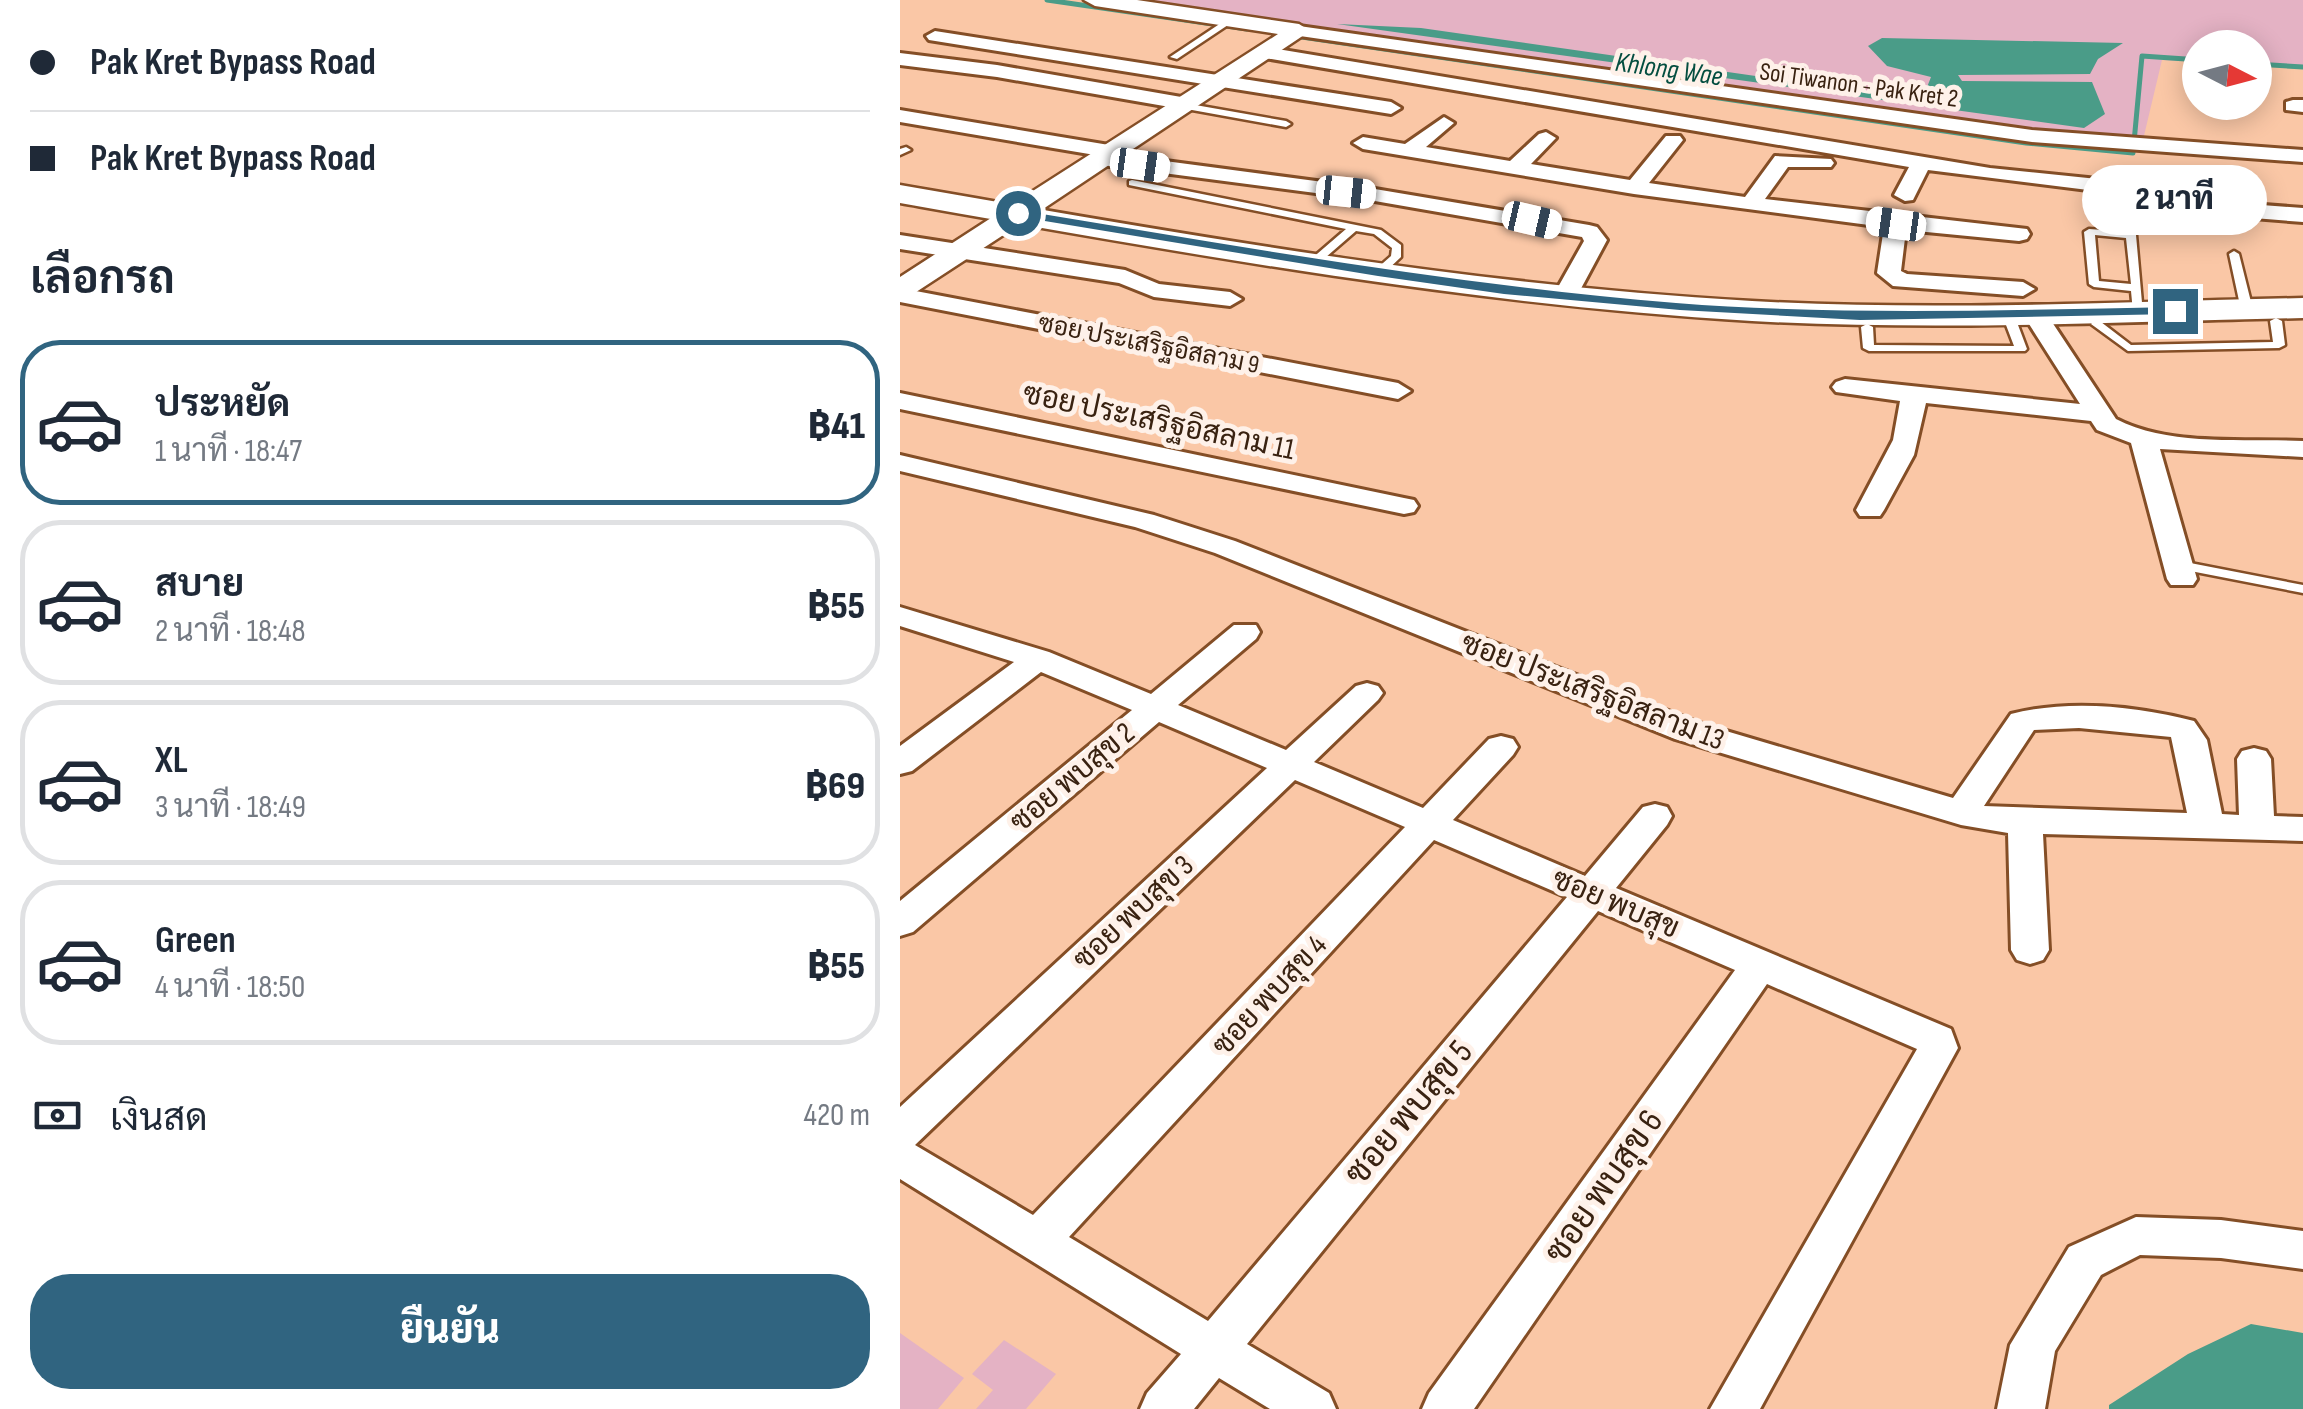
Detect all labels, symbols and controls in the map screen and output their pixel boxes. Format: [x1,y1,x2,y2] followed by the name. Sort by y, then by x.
[2182,30,2272,120] north arrow
[2182,30,2272,120] map controls
[90,40,376,85] text: Pak Kret Bypass Road
[1613,46,1725,93] water label: Khlong Wae
[1758,56,1960,115] street label: Soi Tiwanon - Pak Kret 2
[90,136,376,181] text: Pak Kret Bypass Road
[1108,146,1172,184] car
[2082,166,2268,236] callout: 2 นาที
[1315,174,1377,210] car
[2135,180,2214,219] text: 2 นาที
[996,191,1041,236] route start
[1499,199,1565,241] car
[1864,205,1928,243] car
[30,252,175,307] text: เลือกรถ
[2153,289,2198,334] route end
[1036,307,1262,381] street label: ซอย ประเสริฐอิสลาม 9
[1019,376,1298,469] street label: ซอย ประเสริฐอิสลาม 11
[35,378,125,468] icon: car
[155,382,290,427] text: ประหยัด
[808,404,865,449] text: ฿41
[155,432,302,471] text: 1 นาที · 18:47
[35,558,125,648] icon: car
[155,562,244,607] text: สบาย
[807,584,865,629] text: ฿55
[155,612,306,651] text: 2 นาที · 18:48
[1456,625,1729,760] street label: ซอย ประเสริฐอิสลาม 13
[1003,715,1143,842] street label: ซอย พบสุข 2
[35,738,125,828] icon: car
[155,738,188,783] text: XL
[805,764,865,809] text: ฿69
[155,788,306,827] text: 3 นาที · 18:49
[1066,848,1203,979] street label: ซอย พบสุข 3
[1546,861,1684,949] street label: ซอย พบสุข
[35,918,125,1008] icon: car
[155,918,236,963] text: Green
[1205,928,1336,1065] street label: ซอย พบสุข 4
[807,944,865,989] text: ฿55
[155,968,305,1007] text: 4 นาที · 18:50
[1336,1032,1483,1195] street label: ซอย พบสุข 5
[30,1088,85,1143] icon: cash
[110,1096,208,1141] text: เงินสด
[803,1096,870,1135] text: 420 m
[1536,1102,1674,1272] street label: ซอย พบสุข 6
[30,1274,870,1389] button: ยืนยัน

